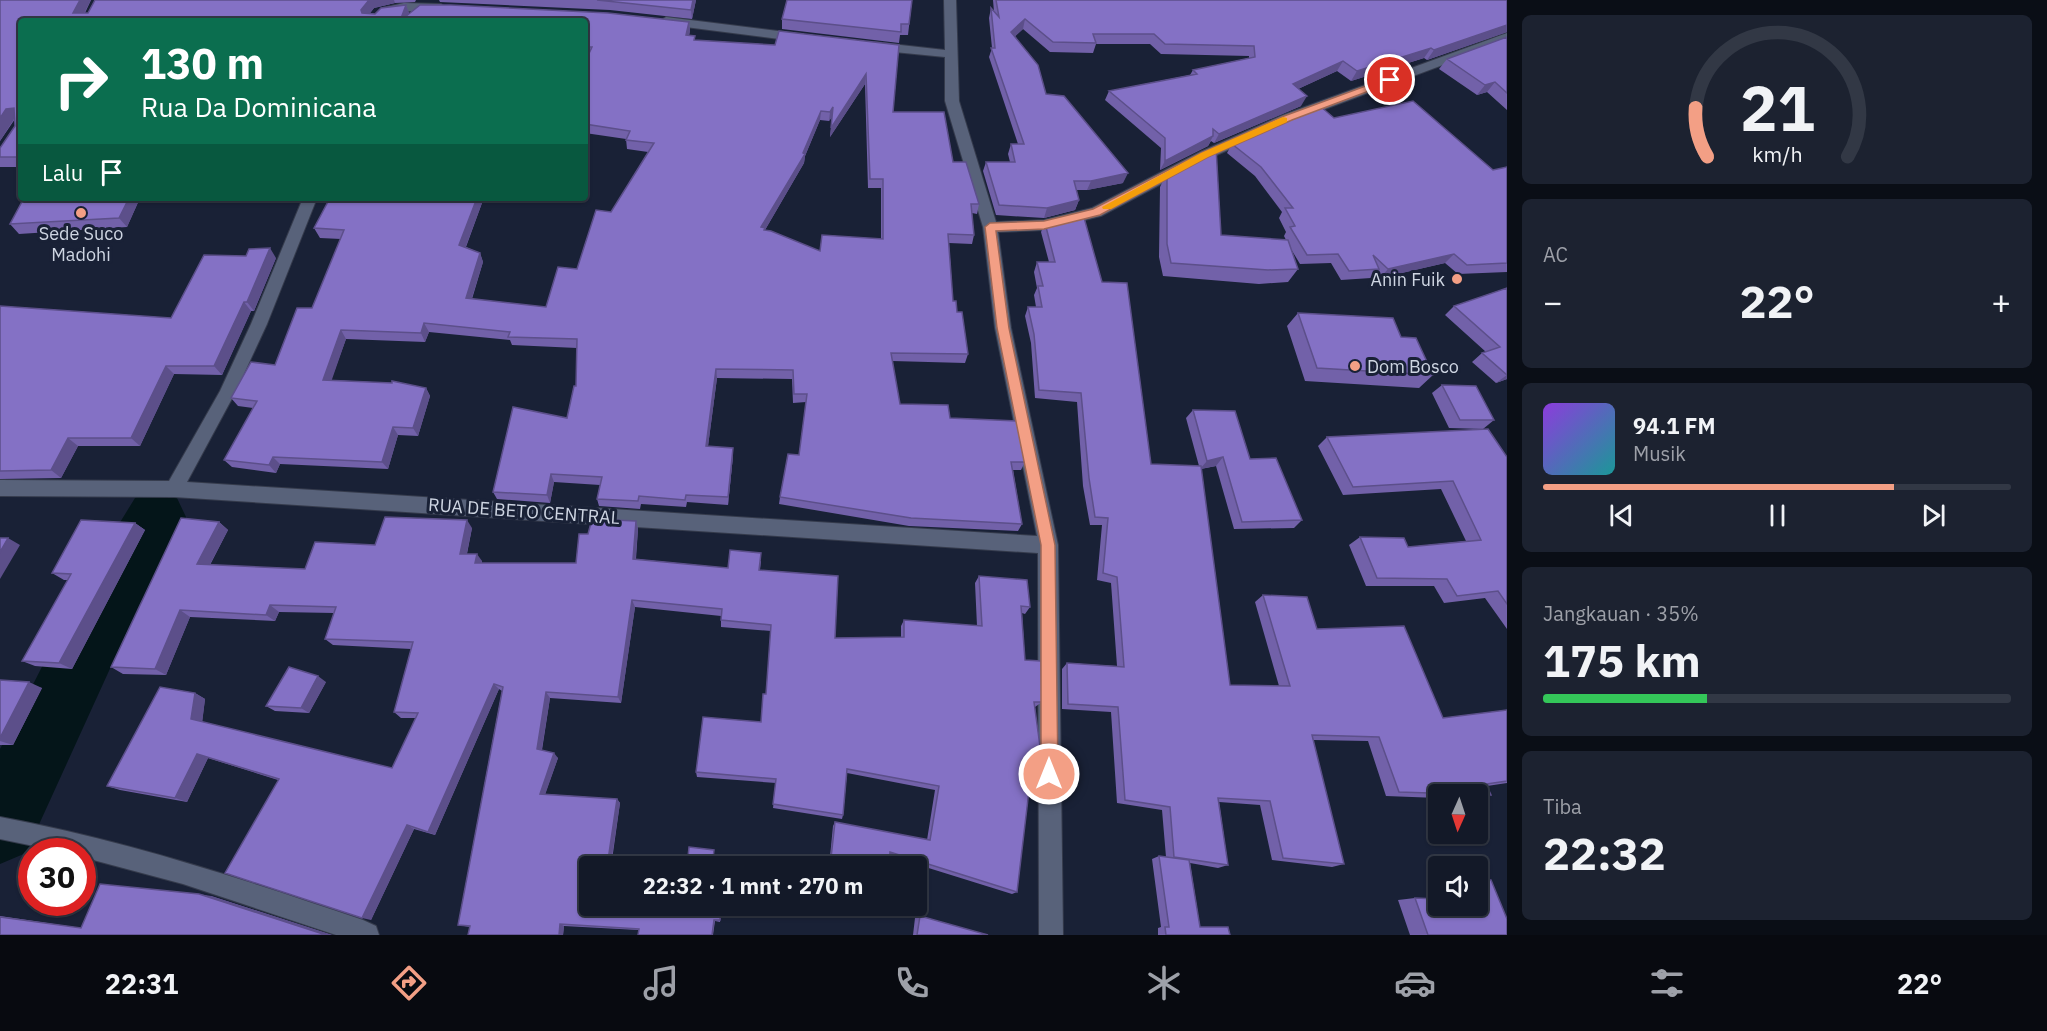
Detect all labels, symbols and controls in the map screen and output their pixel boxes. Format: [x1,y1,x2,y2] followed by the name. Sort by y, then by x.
[141,36,264,91] text: 130 m
[42,42,120,120] icon: right
[1364,54,1415,105] pin
[1373,63,1406,96] icon: arrive
[1740,67,1814,148] text: 21
[141,89,377,124] text: Rua Da Dominicana
[1752,140,1802,168] text: km/h
[95,156,128,189] icon: arrive
[42,158,83,187] text: Lalu
[74,206,88,220] marker: Sede Suco Madohi
[39,222,123,266] place label: Sede Suco Madohi
[1543,241,1568,268] text: AC
[1370,268,1446,291] place label: Anin Fuik
[1450,272,1464,286] marker: Anin Fuik
[1739,272,1815,330] text: 22°
[1543,280,1563,323] text: −
[1991,280,2011,323] text: +
[1367,355,1459,378] place label: Dom Bosco
[1348,359,1362,373] marker: Dom Bosco
[1633,411,1716,440] text: 94.1 FM
[1633,440,1686,467] text: Musik
[428,493,620,529] street label: RUA DE BETO CENTRAL
[1605,499,1638,532] icon: previous
[1761,499,1794,532] icon: pause
[1917,499,1950,532] icon: next
[1543,600,1699,627] text: Jangkauan · 35%
[1543,631,1701,689] text: 175 km
[1017,742,1081,806] position arrow
[1428,784,1488,844] north arrow
[1428,784,1488,916] map controls
[1543,793,1582,820] text: Tiba
[1543,824,1666,882] text: 22:32
[18,838,96,916] speed limit sign: 30
[1428,856,1488,916] button: sound
[643,871,863,900] text: 22:32 · 1 mnt · 270 m
[388,962,430,1004] icon: directions
[640,962,682,1004] icon: music
[891,962,933,1004] icon: phone
[1143,962,1185,1004] icon: climate
[1394,962,1436,1004] icon: car
[1646,962,1688,1004] icon: filters
[105,966,178,1001] text: 22:31
[1897,966,1942,1001] text: 22°

